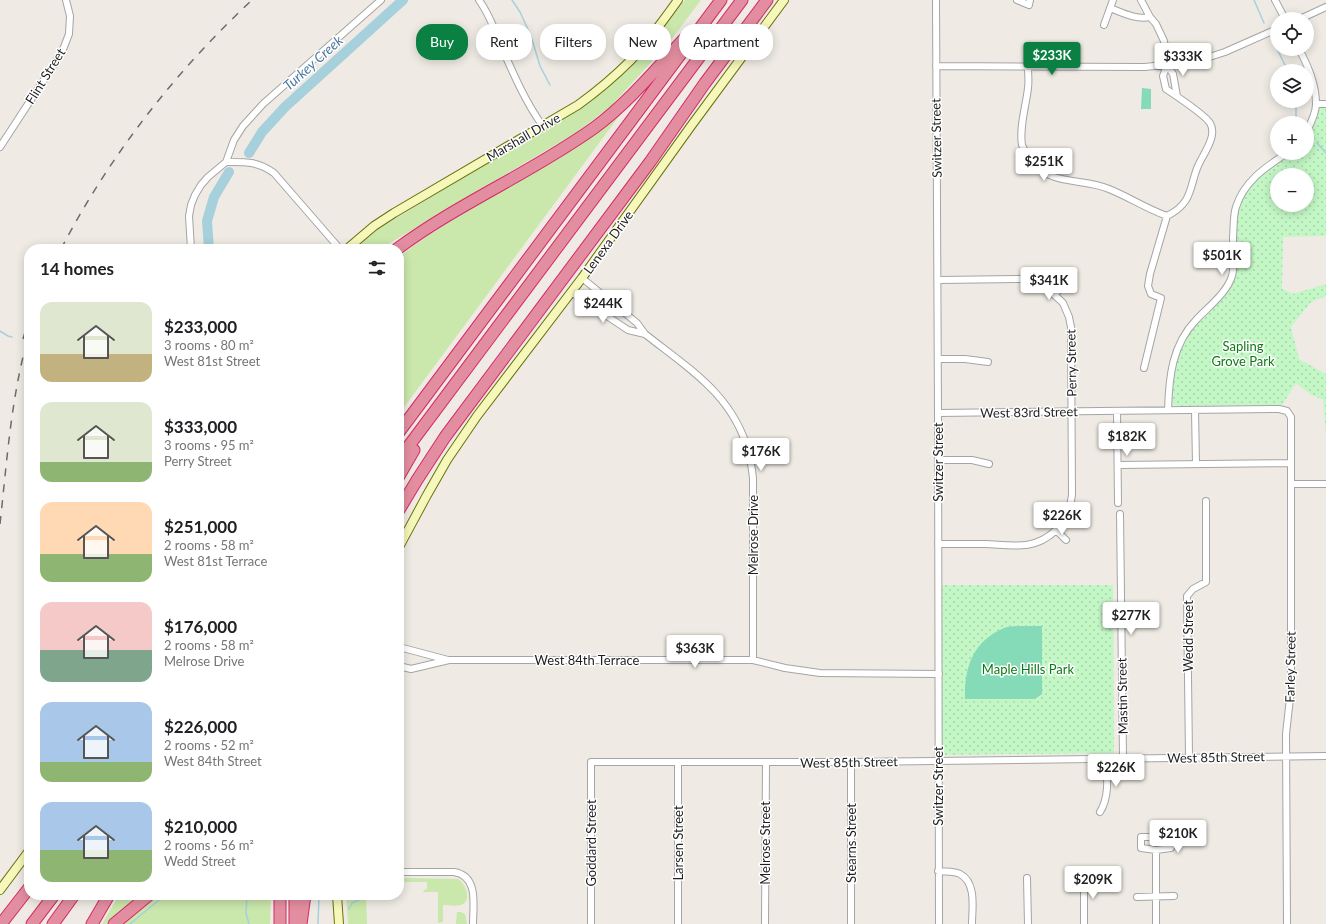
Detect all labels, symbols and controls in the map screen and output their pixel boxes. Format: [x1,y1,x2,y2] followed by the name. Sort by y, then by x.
[1270,12,1314,212] map controls
[1270,12,1314,56] button: locate
[416,24,468,60] chip: Buy
[476,24,532,60] chip: Rent
[540,24,606,60] chip: Filters
[614,24,671,60] chip: New
[679,24,773,60] chip: Apartment
[279,31,346,94] water label: Turkey Creek
[1024,42,1080,76] pin: $233K
[1155,43,1211,77] pin: $333K
[22,45,69,107] street label: Flint Street
[1032,47,1072,63] text: $233K
[1163,48,1203,64] text: $333K
[1270,64,1314,108] button: layers
[927,98,945,178] street label: Switzer Street
[483,109,563,165] street label: Marshall Drive
[1270,116,1314,160] button: +
[1016,148,1072,182] pin: $251K
[1024,153,1064,169] text: $251K
[1270,168,1314,212] button: −
[580,207,636,277] street label: Lenexa Drive
[1194,242,1250,276] pin: $501K
[1202,247,1242,263] text: $501K
[366,257,388,279] icon: filters
[40,258,114,279] text: 14 homes
[1021,267,1077,301] pin: $341K
[1029,272,1069,288] text: $341K
[575,290,631,324] pin: $244K
[583,295,623,311] text: $244K
[164,316,237,337] text: $233,000
[72,318,120,366] icon: home
[1062,329,1080,397] street label: Perry Street
[164,337,254,353] text: 3 rooms · 80 m²
[1211,338,1275,369] park label: Sapling Grove Park
[164,353,260,369] text: West 81st Street
[980,403,1078,421] street label: West 83rd Street
[164,416,237,437] text: $333,000
[72,418,120,466] icon: home
[930,422,946,502] street label: Switzer Street
[1099,423,1155,457] pin: $182K
[1107,428,1147,444] text: $182K
[164,437,254,453] text: 3 rooms · 95 m²
[733,438,789,472] pin: $176K
[741,443,781,459] text: $176K
[164,453,232,469] text: Perry Street
[745,495,761,575] street label: Melrose Drive
[1034,502,1090,536] pin: $226K
[1042,507,1082,523] text: $226K
[164,516,237,537] text: $251,000
[72,518,120,566] icon: home
[164,537,254,553] text: 2 rooms · 58 m²
[164,553,267,569] text: West 81st Terrace
[1180,600,1196,672] street label: Wedd Street
[1103,602,1159,636] pin: $277K
[1111,607,1151,623] text: $277K
[164,616,237,637] text: $176,000
[72,618,120,666] icon: home
[1281,631,1299,703] street label: Farley Street
[667,635,723,669] pin: $363K
[164,637,254,653] text: 2 rooms · 58 m²
[675,640,715,656] text: $363K
[535,652,640,668] street label: West 84th Terrace
[164,653,244,669] text: Melrose Drive
[1113,657,1131,735] street label: Mastin Street
[982,661,1075,677] park label: Maple Hills Park
[164,716,237,737] text: $226,000
[72,718,120,766] icon: home
[164,737,254,753] text: 2 rooms · 52 m²
[930,746,946,826] street label: Switzer Street
[1167,748,1265,766] street label: West 85th Street
[164,753,262,769] text: West 84th Street
[800,753,898,771] street label: West 85th Street
[1088,754,1144,788] pin: $226K
[1096,759,1136,775] text: $226K
[583,799,599,887] street label: Goddard Street
[757,801,773,885] street label: Melrose Street
[843,803,859,883] street label: Stearns Street
[670,805,686,881] street label: Larsen Street
[164,816,237,837] text: $210,000
[72,818,120,866] icon: home
[1150,820,1206,854] pin: $210K
[1158,825,1198,841] text: $210K
[164,837,254,853] text: 2 rooms · 56 m²
[164,853,236,869] text: Wedd Street
[1065,866,1121,900] pin: $209K
[1073,871,1113,887] text: $209K

